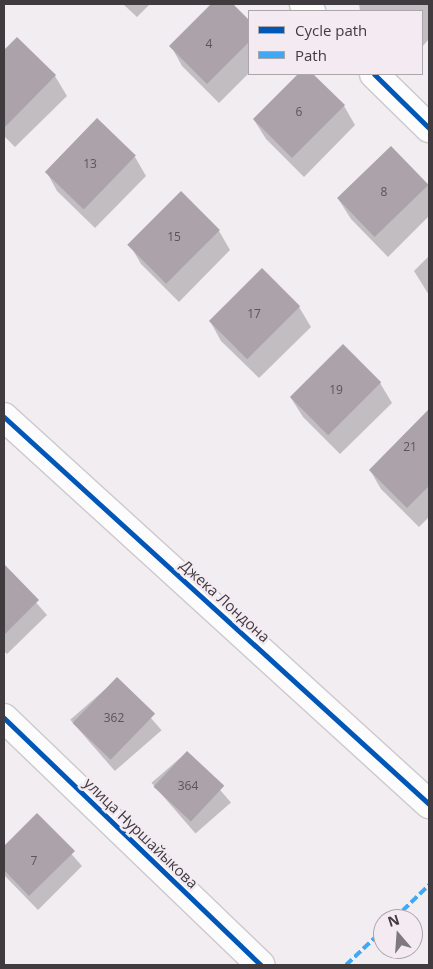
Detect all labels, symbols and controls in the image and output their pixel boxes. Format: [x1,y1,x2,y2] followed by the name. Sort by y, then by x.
[248,10,423,75] legend
[295,20,367,40] text: Cycle path
[206,37,212,51] house number: 4
[295,45,327,65] text: Path
[296,105,302,119] house number: 6
[83,157,97,171] house number: 13
[381,185,387,199] house number: 8
[167,230,181,244] house number: 15
[247,307,261,321] house number: 17
[329,383,343,397] house number: 19
[403,440,417,454] house number: 21
[177,556,273,646] street label: Джека Лондона
[104,711,124,725] house number: 362
[80,774,202,892] street label: улица Нуршайыкова
[178,779,198,793] house number: 364
[31,854,37,868] house number: 7
[373,909,423,959] north arrow
[385,909,402,931] text: N

